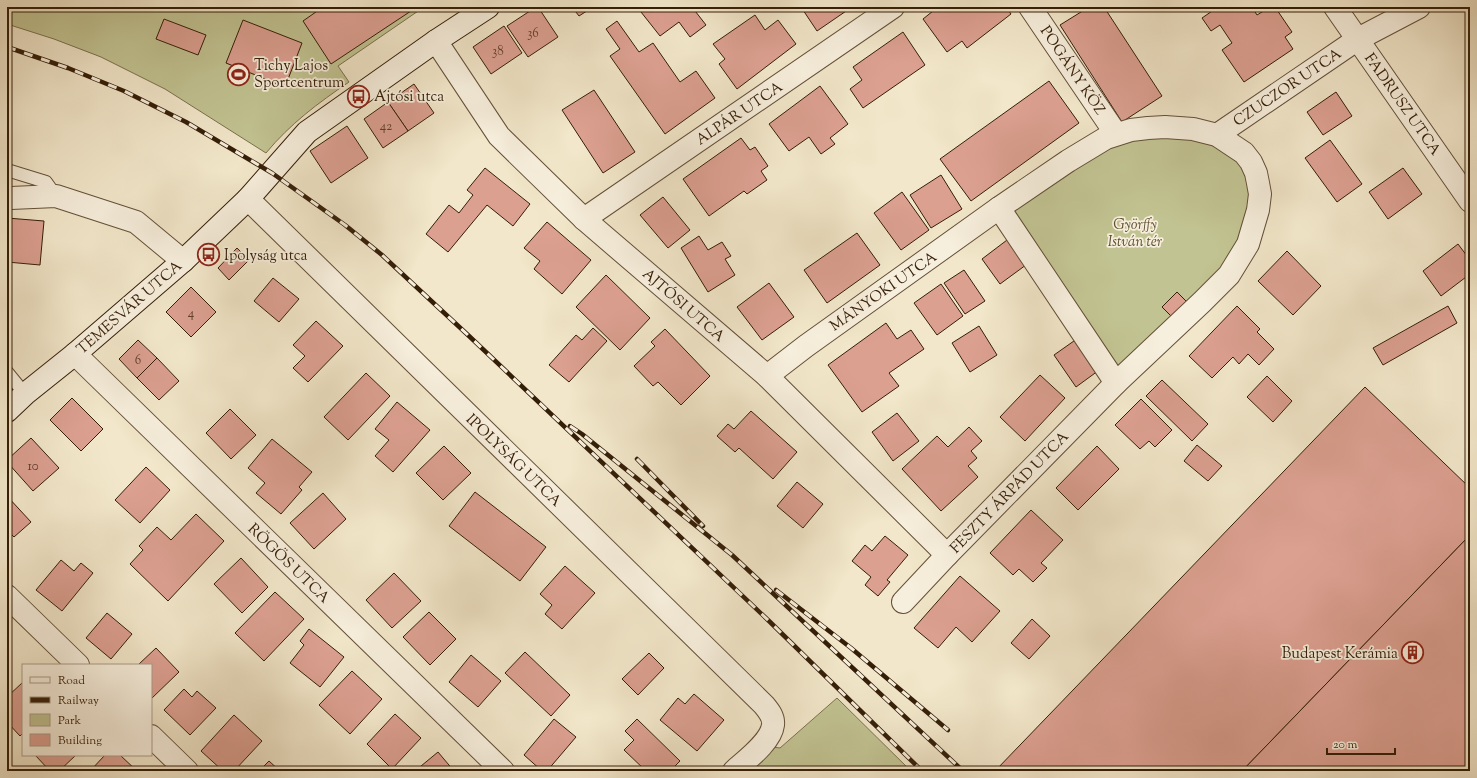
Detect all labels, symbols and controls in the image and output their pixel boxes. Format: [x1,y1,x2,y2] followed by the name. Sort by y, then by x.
[1034,22,1110,120] street label: POGÁNY KÖZ
[527,25,539,43] house number: 36
[492,43,504,61] house number: 38
[1230,44,1346,132] street label: CZUCZOR UTCA
[1359,49,1445,160] street label: FADRUSZ UTCA
[254,56,345,94] place label: Tichy Lajos Sportcentrum
[226,61,252,87] sports icon: Tichy Lajos Sportcentrum
[692,77,788,151] street label: ALPÁR UTCA
[345,83,371,109] bus stop icon: Ajtósi utca
[374,87,444,108] place label: Ajtósi utca
[380,118,392,136] house number: 42
[1108,215,1163,253] park label: Györffy István tér
[195,242,221,268] bus stop icon: Ipolyság utca
[224,246,308,267] place label: Ipolyság utca
[826,247,942,337] street label: MÁNYOKI UTCA
[72,256,187,360] street label: TEMESVÁR UTCA
[637,263,730,348] street label: AJTÓSI UTCA
[188,305,195,323] house number: 4
[135,352,141,370] house number: 6
[460,409,566,512] street label: IPOLYSÁG UTCA
[945,426,1074,559] street label: FESZTY ÁRPÁD UTCA
[27,458,39,476] house number: 10
[242,519,334,609] street label: RÖGÖS UTCA
[1400,640,1426,666] building icon: Budapest Kerámia
[1282,644,1398,665] place label: Budapest Kerámia
[22,664,152,756] legend
[58,672,85,690] text: Road
[58,692,99,710] text: Railway
[58,712,81,730] text: Park
[1327,730,1395,756] scale bar
[58,732,102,750] text: Building
[1333,736,1358,754] text: 20 m

